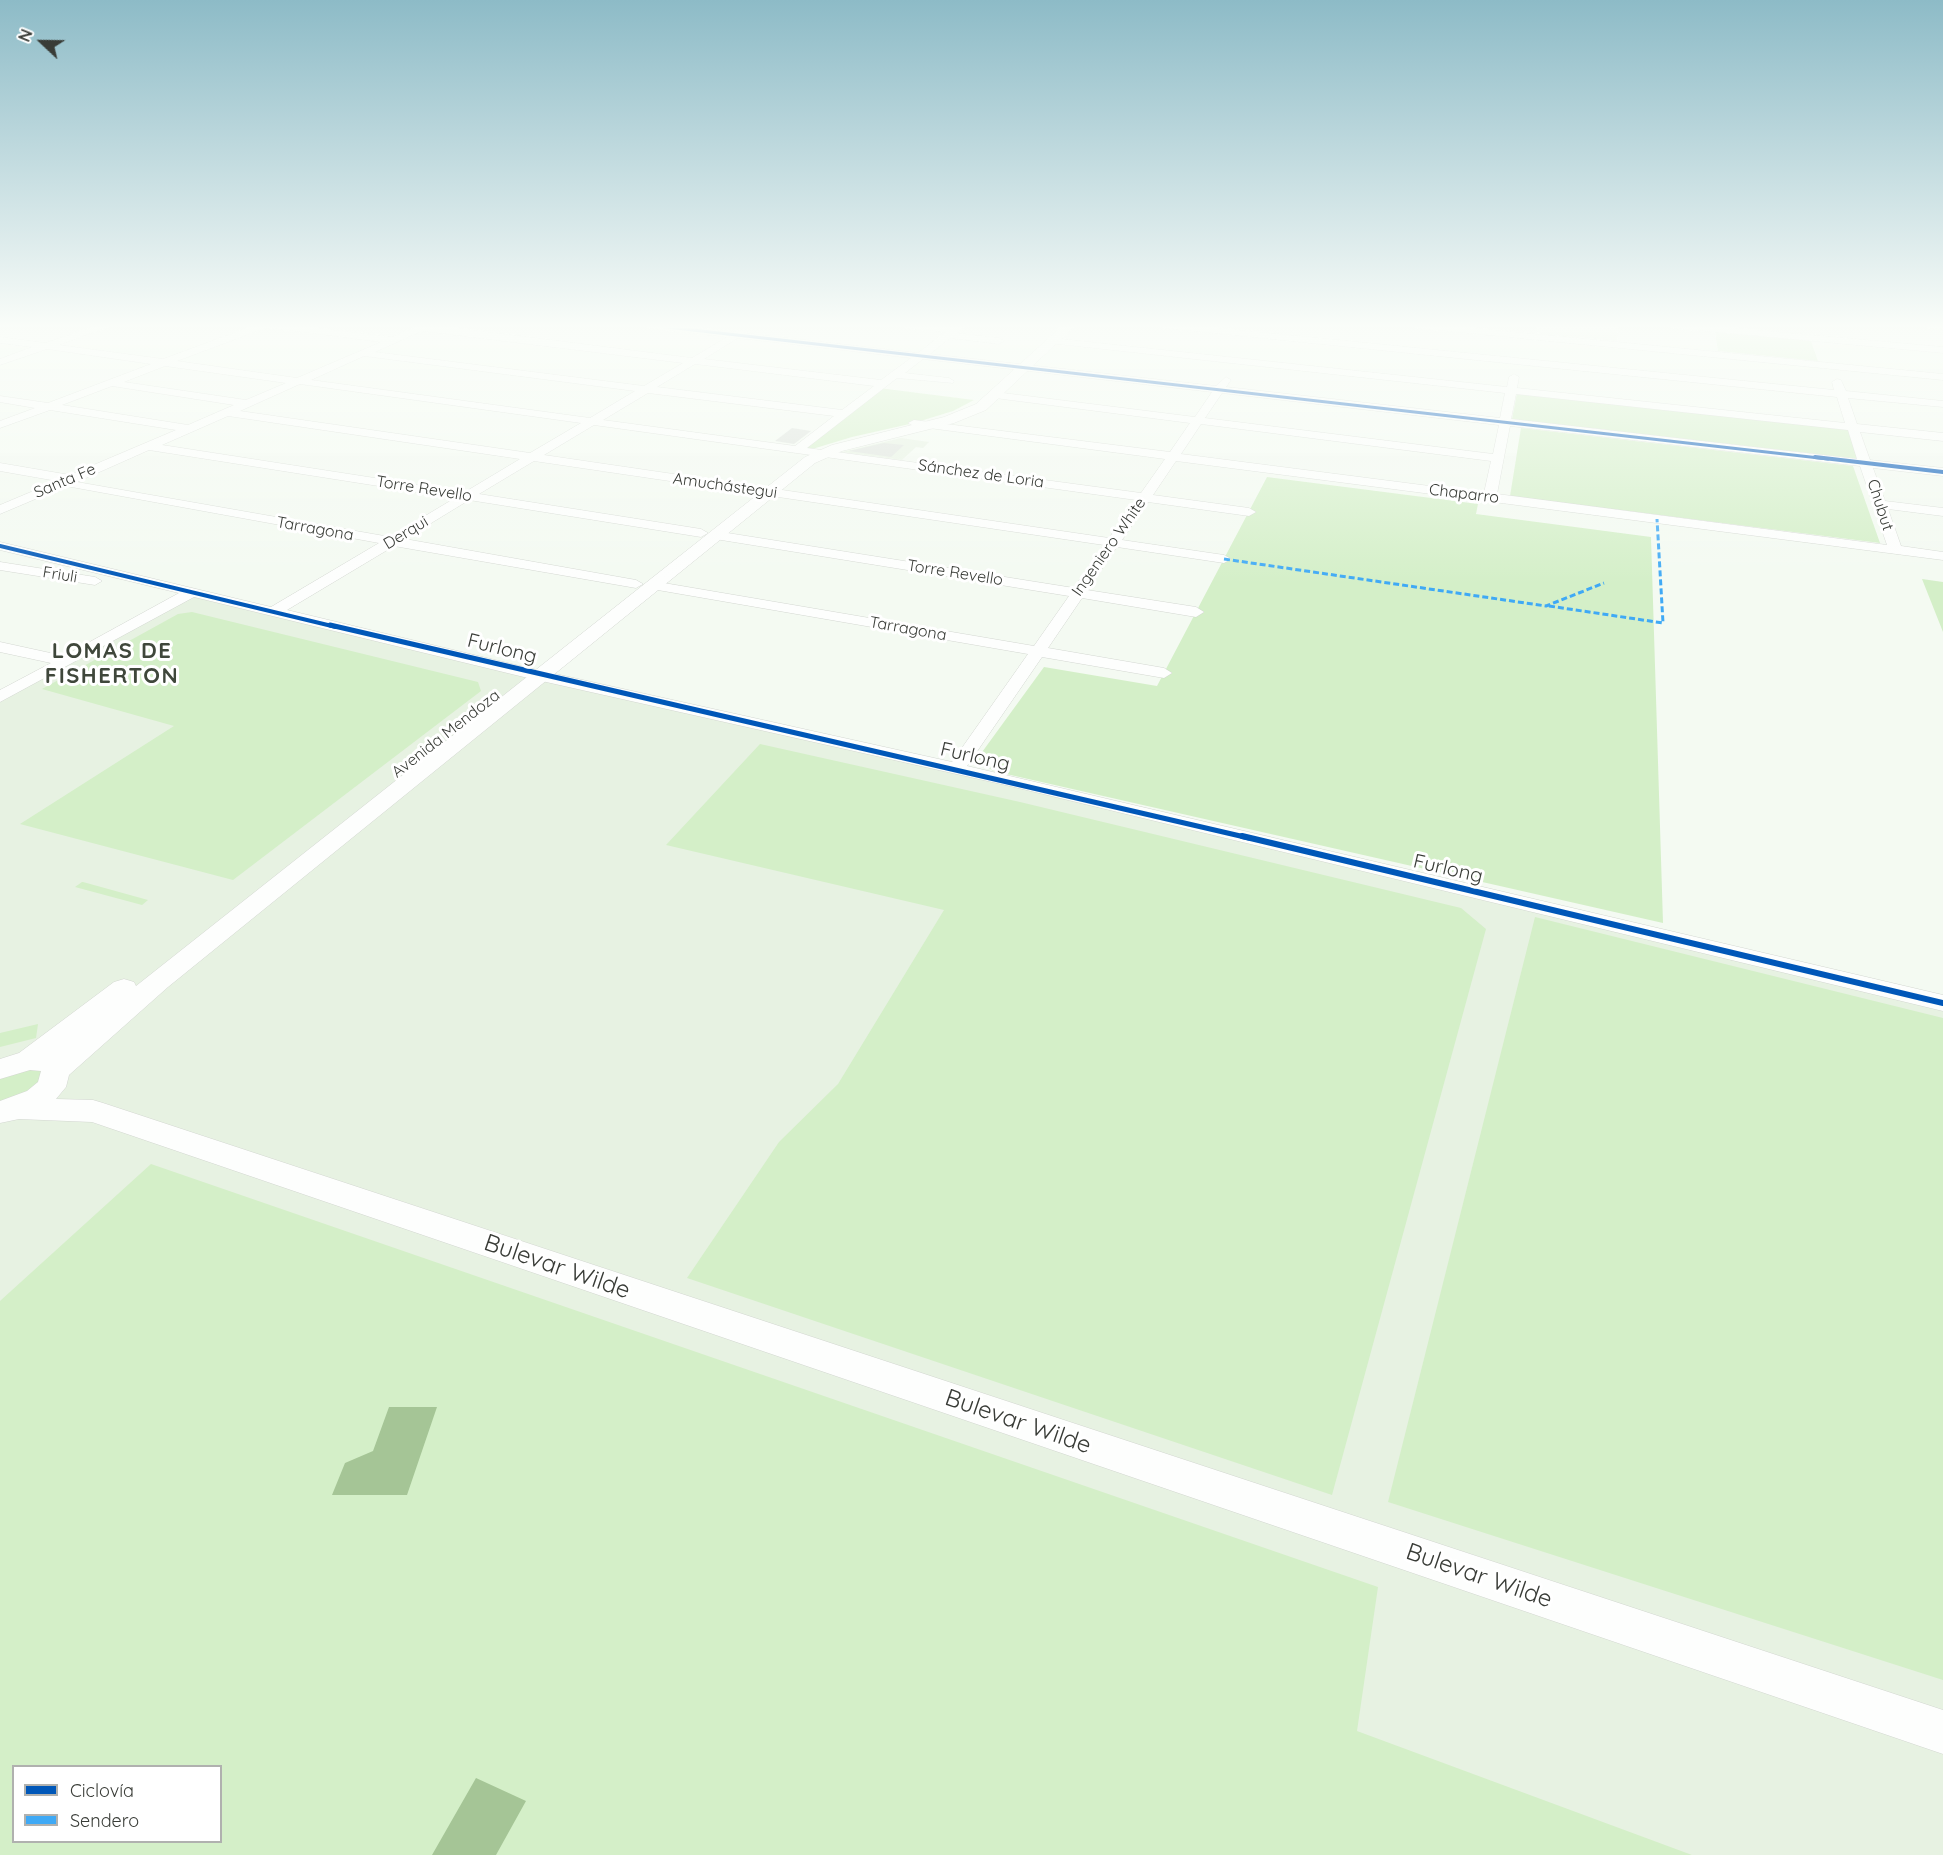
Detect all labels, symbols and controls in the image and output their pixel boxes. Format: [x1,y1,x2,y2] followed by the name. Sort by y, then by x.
[12,12,72,72] north arrow
[14,26,37,44] text: N
[917,456,1045,492] street label: Sánchez de Loria
[31,459,99,503] street label: Santa Fe
[672,469,778,503] street label: Amuchástegui
[375,472,473,506] street label: Torre Revello
[1863,477,1897,533] street label: Chubut
[1428,480,1500,508] street label: Chaparro
[1068,494,1150,600] street label: Ingeniero White
[380,512,432,554] street label: Derqui
[275,513,355,545] street label: Tarragona
[906,556,1004,590] street label: Torre Revello
[41,563,79,587] street label: Friuli
[868,613,948,645] street label: Tarragona
[465,629,539,669] street label: Furlong
[45,638,179,690] district label: LOMAS DE FISHERTON
[388,686,504,782] street label: Avenida Mendoza
[938,737,1012,777] street label: Furlong
[1411,849,1485,889] street label: Furlong
[480,1229,634,1305] street label: Bulevar Wilde
[941,1384,1095,1460] street label: Bulevar Wilde
[1402,1538,1556,1614] street label: Bulevar Wilde
[12,1765,222,1843] legend
[70,1779,134,1802] text: Ciclovía
[70,1809,139,1832] text: Sendero

